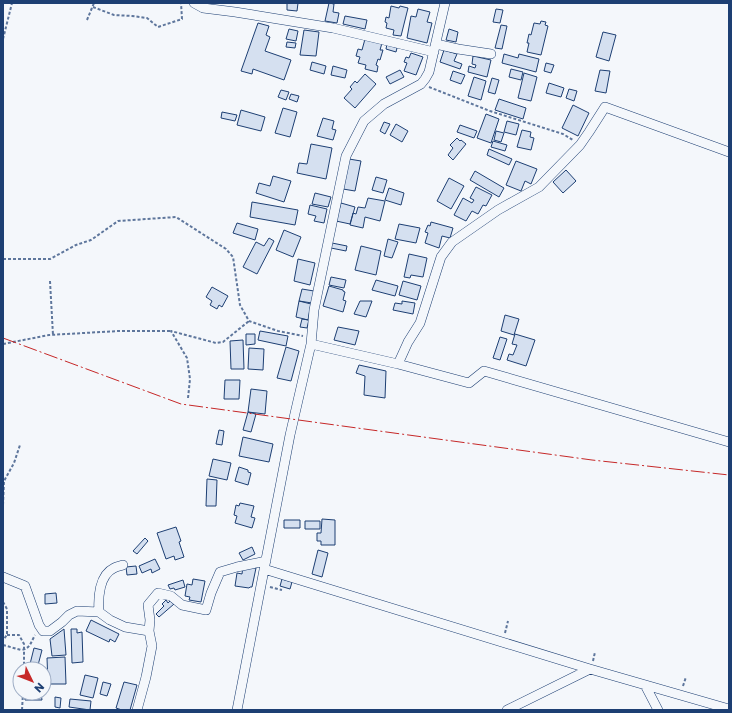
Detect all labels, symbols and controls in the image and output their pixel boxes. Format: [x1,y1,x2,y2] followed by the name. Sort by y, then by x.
[12,661,52,701] north arrow
[31,679,48,696] text: N

